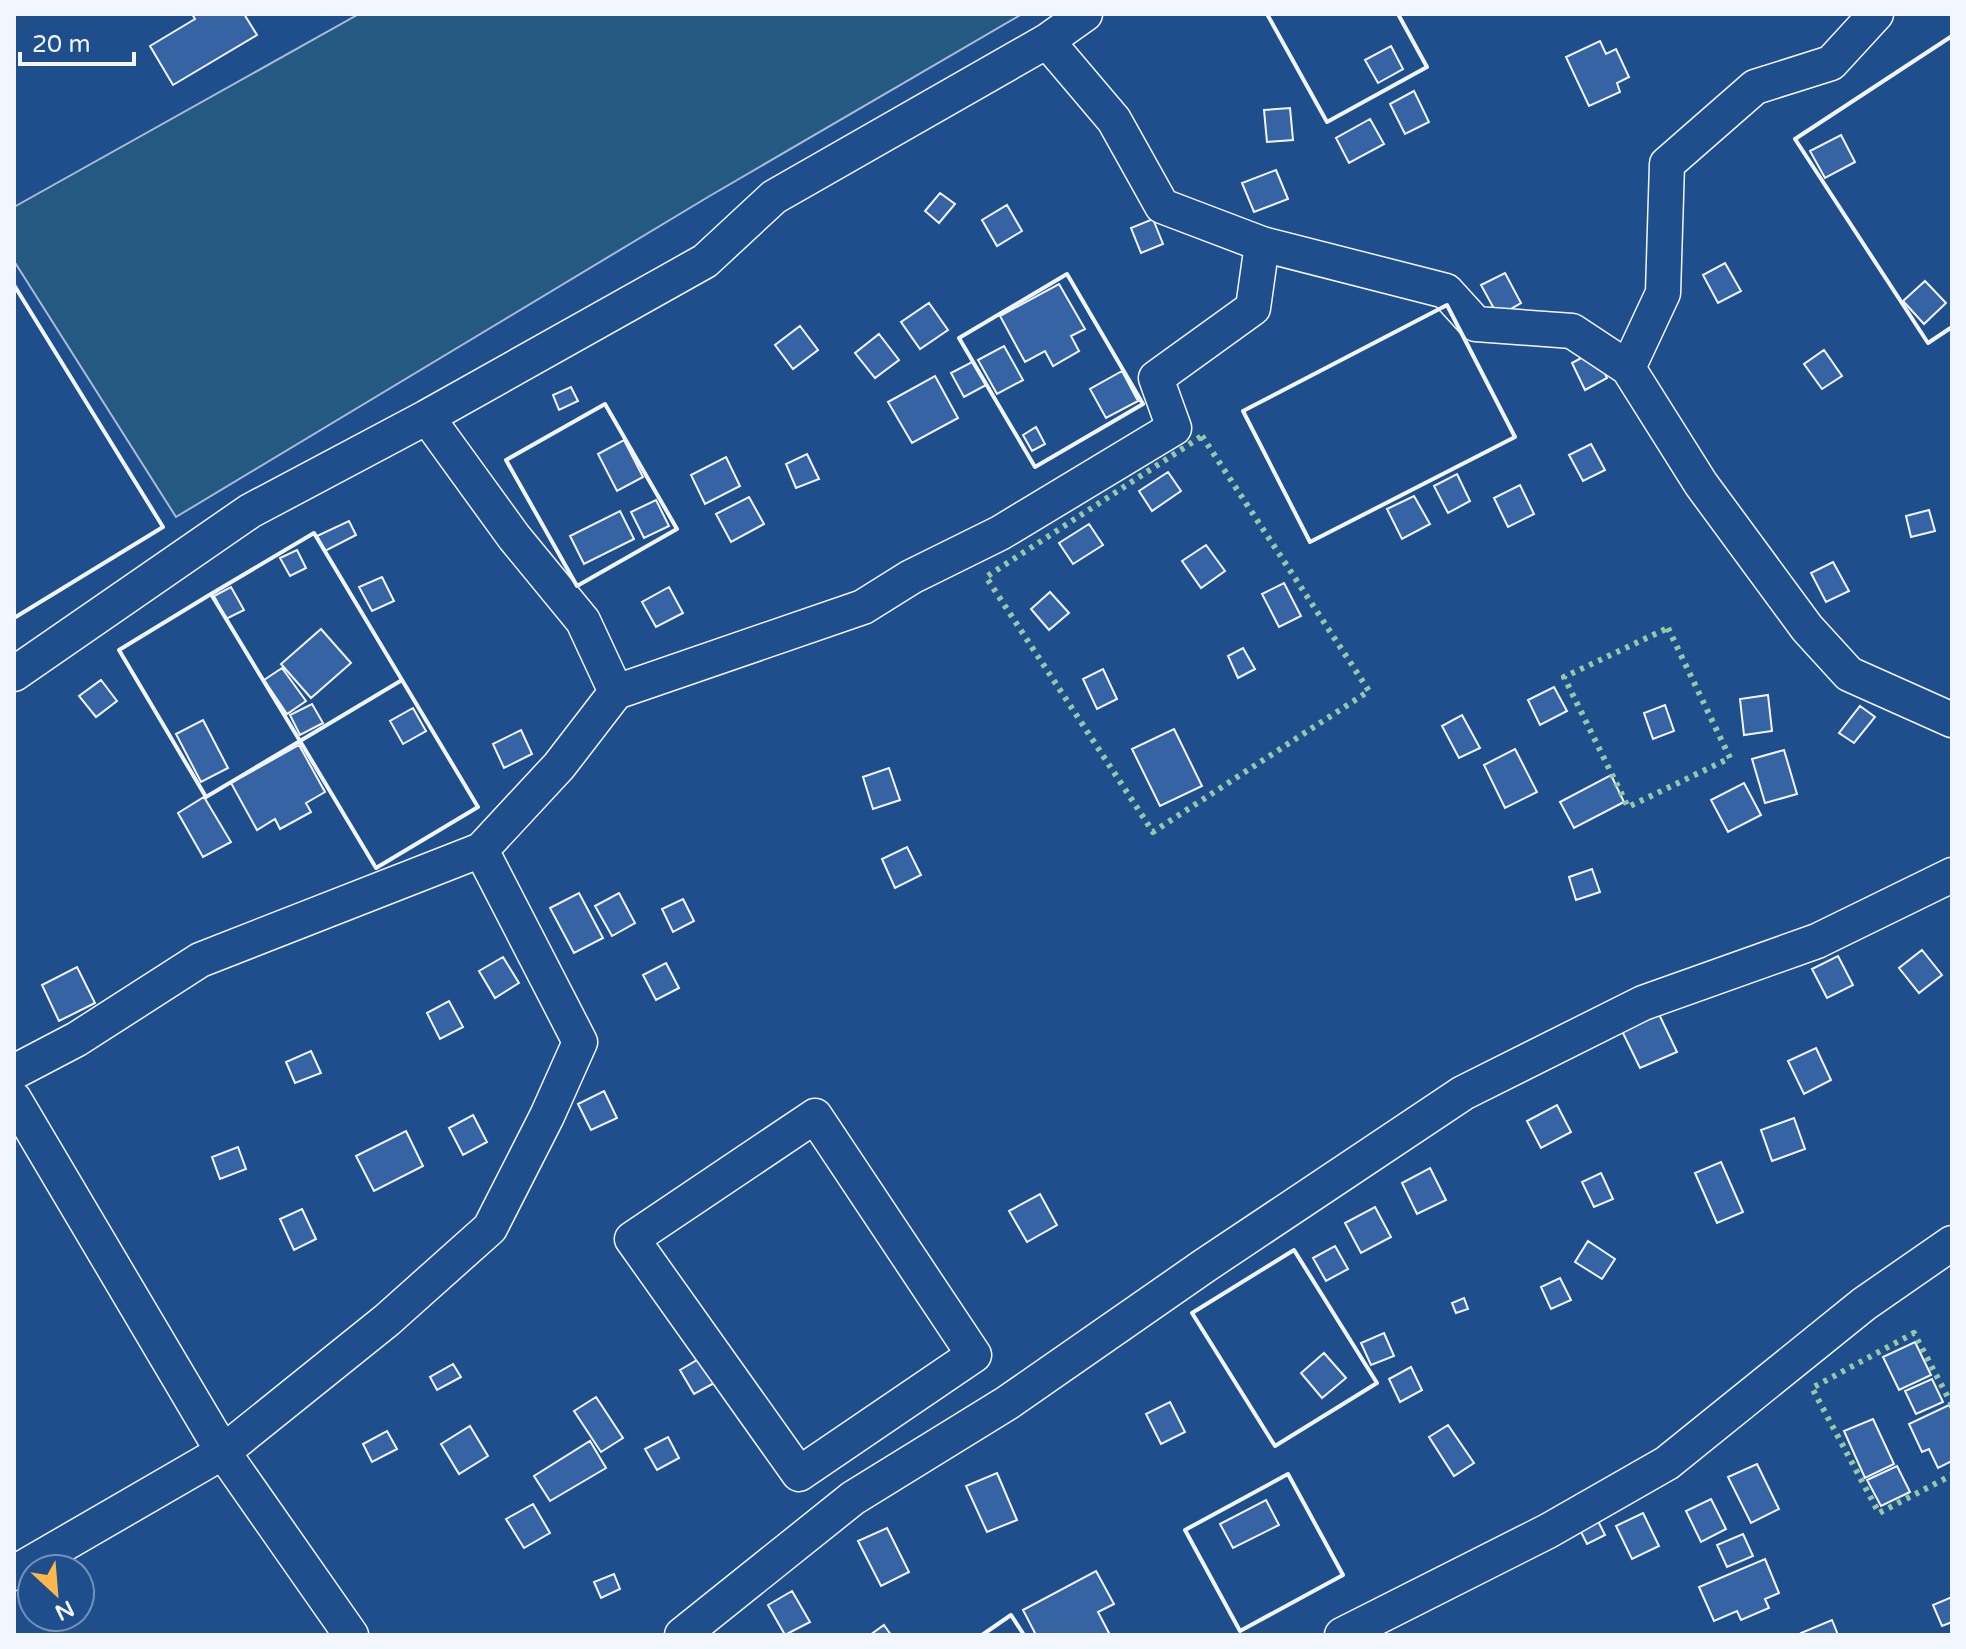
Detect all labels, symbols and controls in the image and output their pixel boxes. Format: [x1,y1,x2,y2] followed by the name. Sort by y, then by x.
[20,16,134,66] scale bar
[32,30,90,59] text: 20 m
[16,1553,96,1633] north arrow
[51,1595,78,1626] text: N

